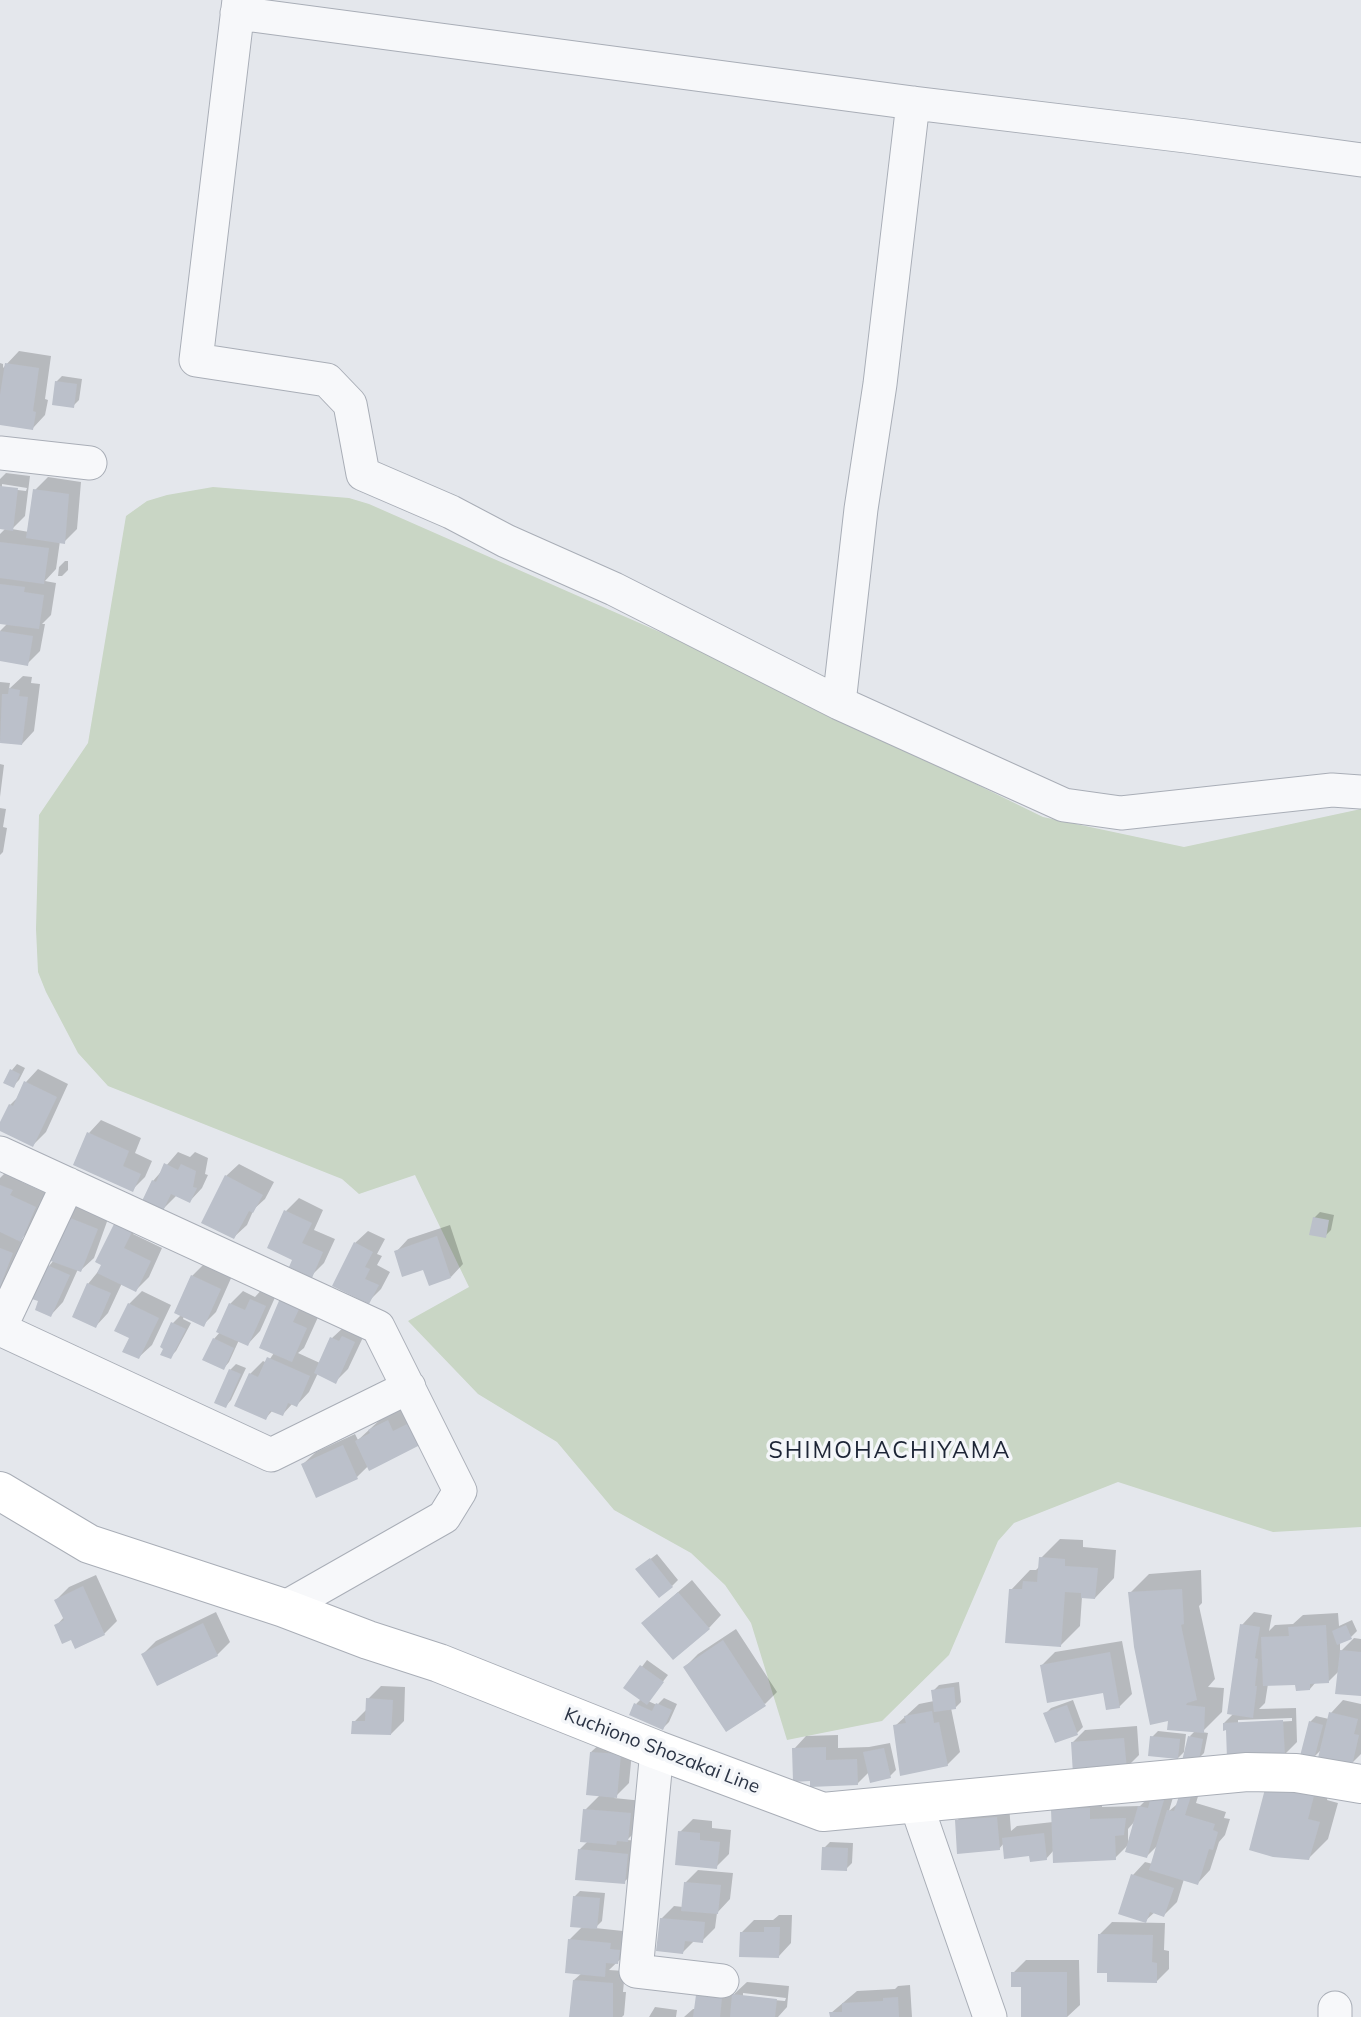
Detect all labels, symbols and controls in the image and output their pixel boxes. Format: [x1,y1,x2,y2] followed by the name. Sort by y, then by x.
[770,1437,1010,1465] district label: SHIMOHACHIYAMA
[561,1703,763,1799] street label: Kuchiono Shozakai Line

